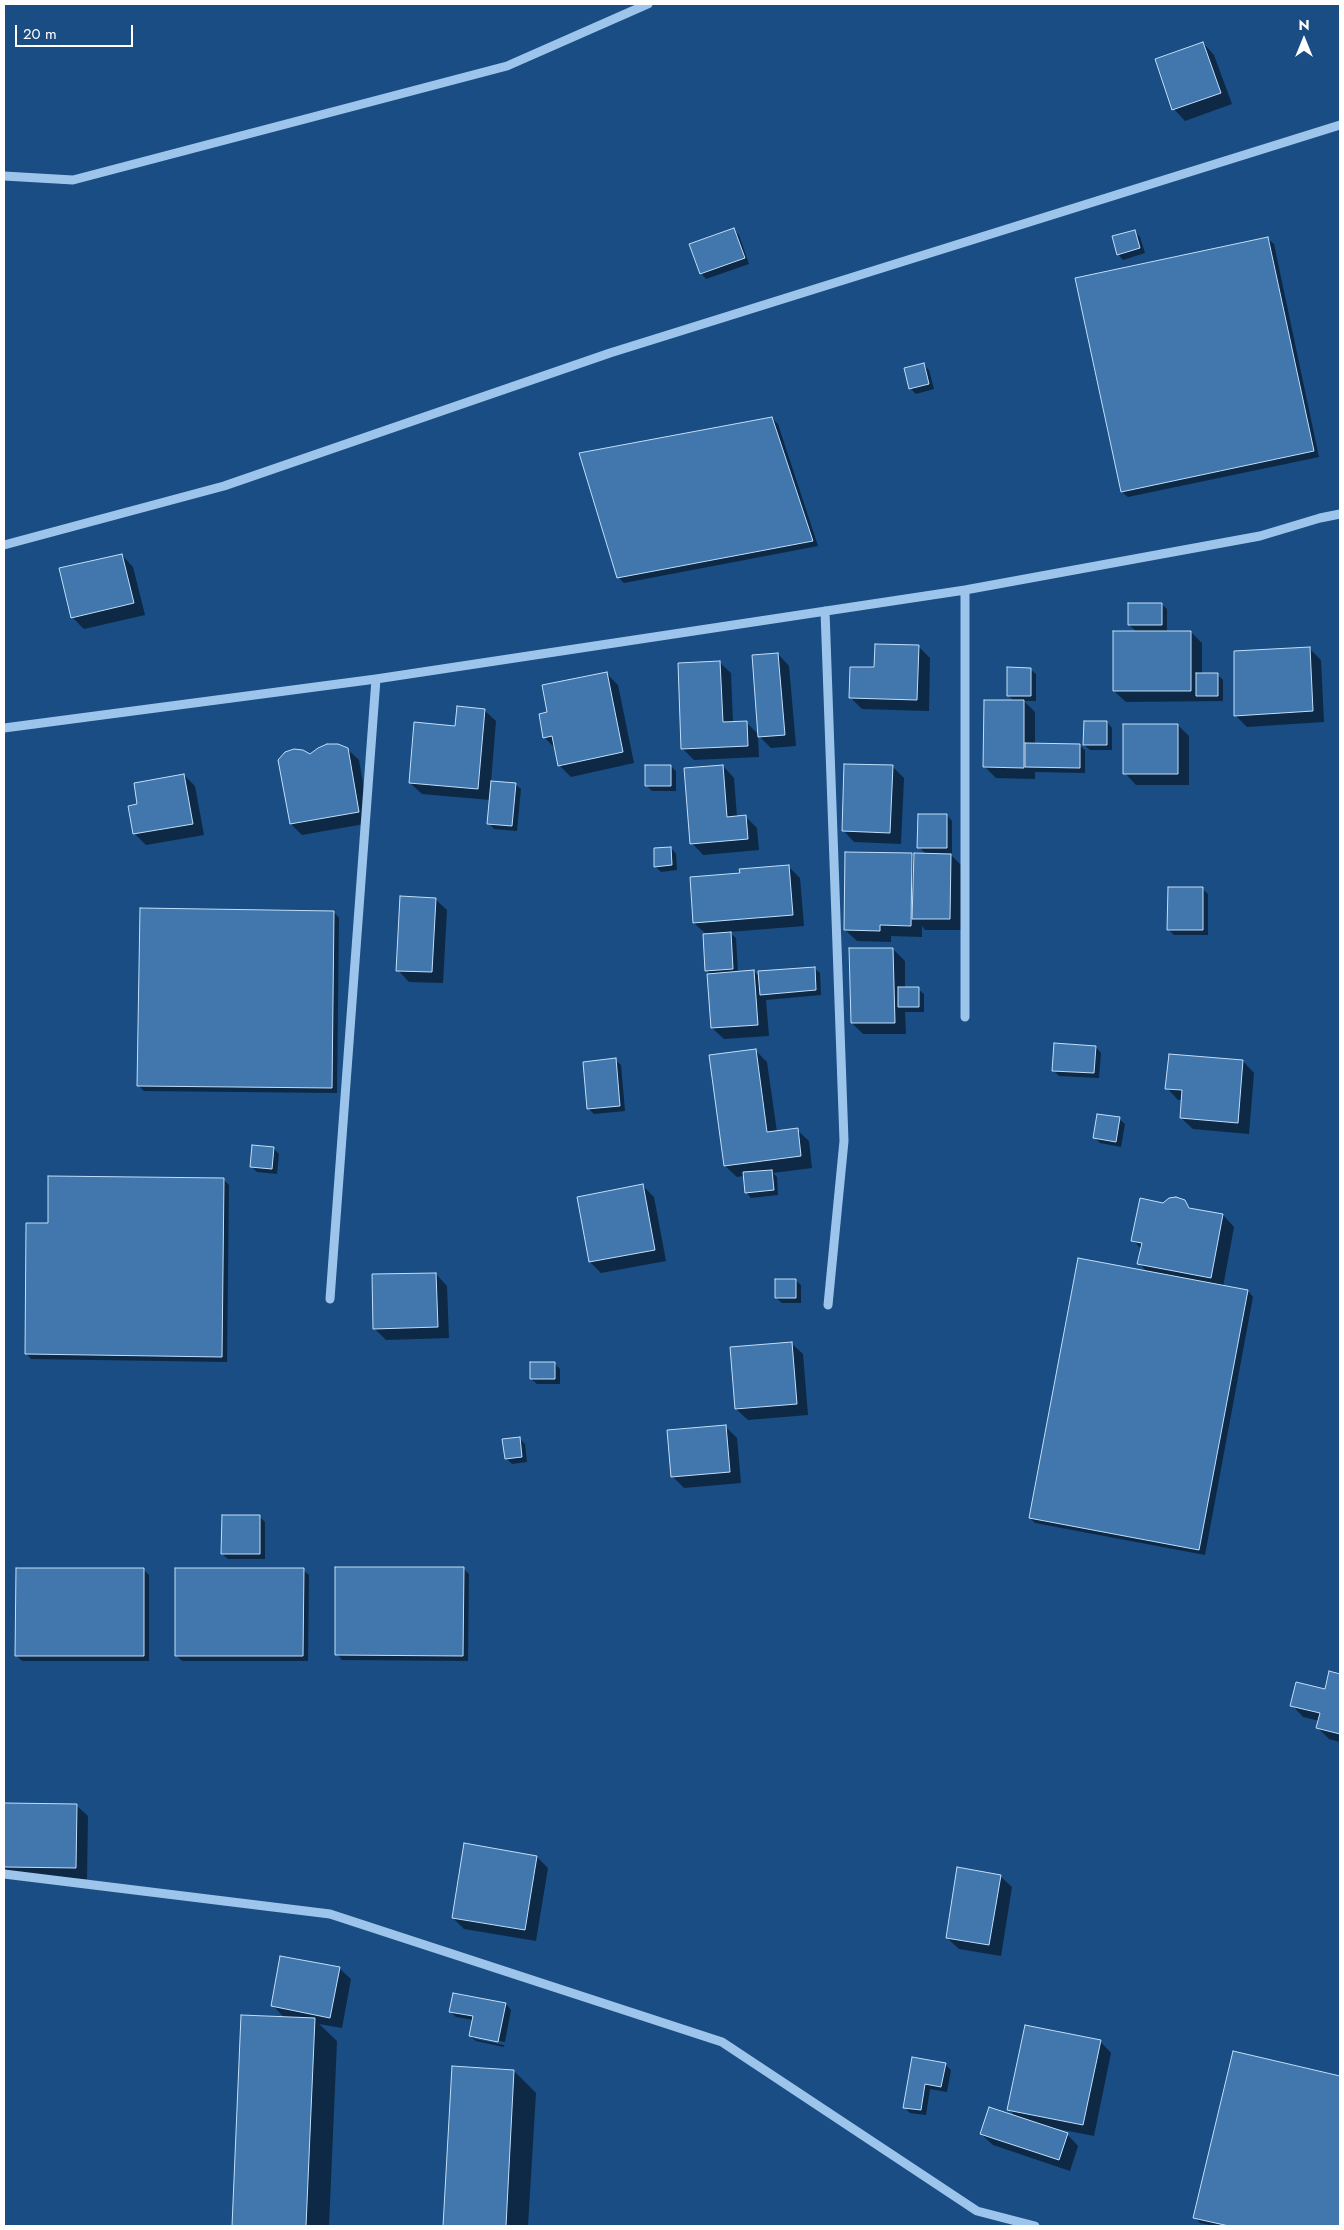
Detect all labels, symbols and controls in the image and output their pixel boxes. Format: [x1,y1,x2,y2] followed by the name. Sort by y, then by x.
[18,15,135,47] scale bar
[1279,15,1329,65] north arrow
[1298,15,1310,35] text: N
[23,23,57,45] text: 20 m

